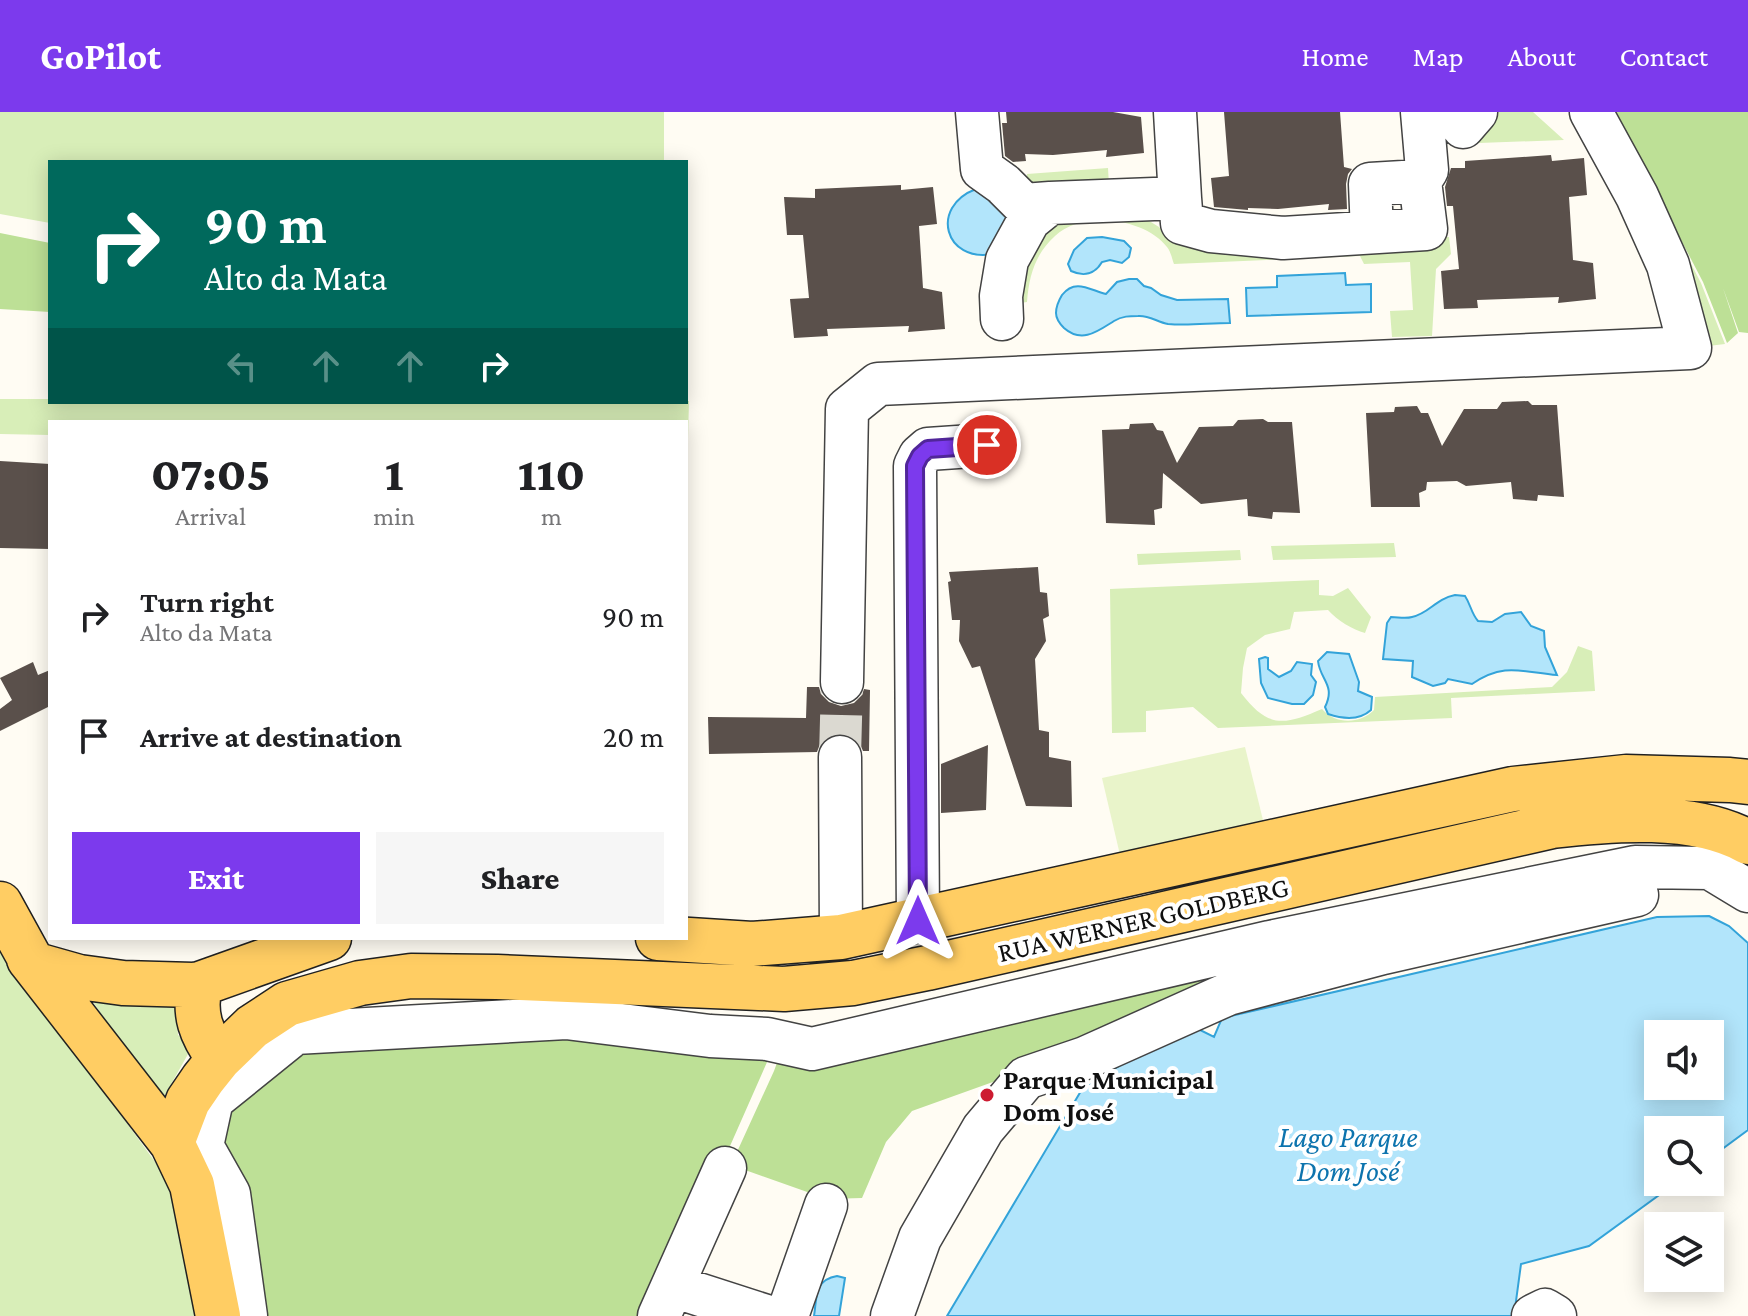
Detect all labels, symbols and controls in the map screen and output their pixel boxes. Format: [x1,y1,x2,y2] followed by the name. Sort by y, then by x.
[40,35,161,77] text: GoPilot
[1302,41,1369,72] text: Home
[1413,41,1464,72] text: Map
[1508,41,1576,72] text: About
[1620,41,1708,72] text: Contact
[72,192,176,296] icon: right
[204,193,327,255] text: 90 m
[204,258,388,298] text: Alto da Mata
[220,344,264,388] icon: left
[304,344,348,388] icon: ahead
[388,344,432,388] icon: ahead
[472,344,516,388] icon: right
[953,411,1021,479] pin
[965,423,1009,467] icon: arrive
[151,447,270,500] text: 07:05
[385,447,403,500] text: 1
[518,447,585,500] text: 110
[175,502,246,531] text: Arrival
[373,502,415,531] text: min
[541,502,562,531] text: m
[140,585,274,618] text: Turn right
[72,594,116,638] icon: right
[602,600,664,633] text: 90 m
[140,618,273,647] text: Alto da Mata
[72,714,116,758] icon: arrive
[140,720,402,753] text: Arrive at destination
[603,720,664,753] text: 20 m
[72,832,360,924] button: Exit
[376,832,664,924] button: Share
[995,871,1291,968] street label: RUA WERNER GOLDBERG
[876,879,960,963] position arrow
[1644,1020,1724,1292] map controls
[1644,1020,1724,1100] button: sound
[1003,1064,1214,1127] place label: Parque Municipal Dom José
[978,1086,996,1104] marker: Parque Municipal Dom José
[1644,1116,1724,1196] button: search
[1278,1120,1418,1187] water label: Lago Parque Dom José
[1644,1212,1724,1292] button: layers

